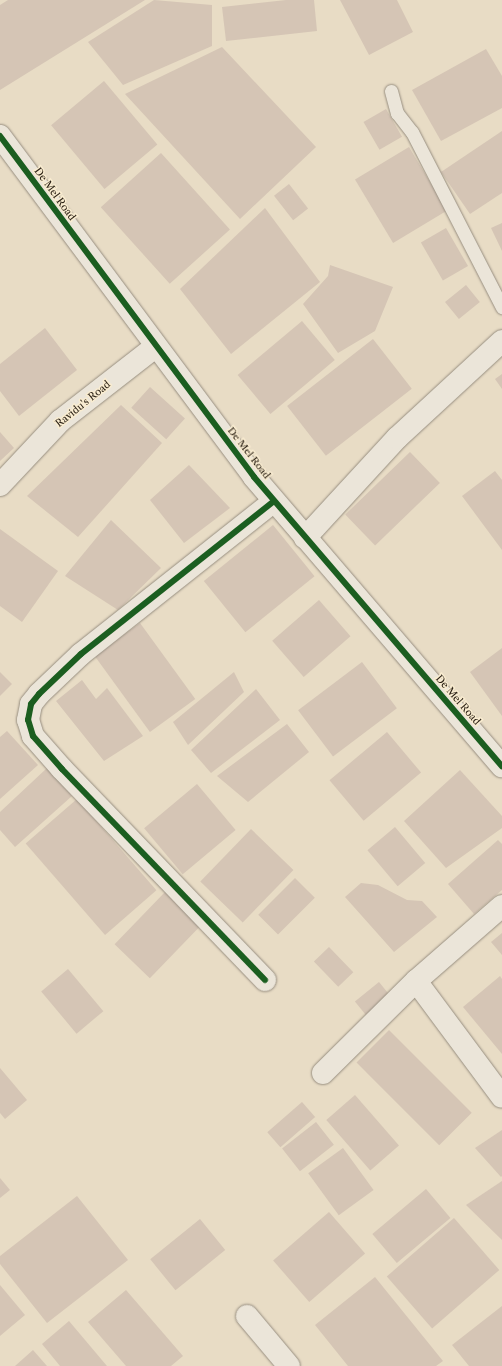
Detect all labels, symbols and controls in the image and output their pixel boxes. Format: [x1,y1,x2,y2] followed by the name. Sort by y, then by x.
[32,165,78,223] street label: De Mel Road
[53,378,113,430] street label: Ravidu's Road
[225,425,273,481] street label: De Mel Road
[433,673,483,727] street label: De Mel Road

